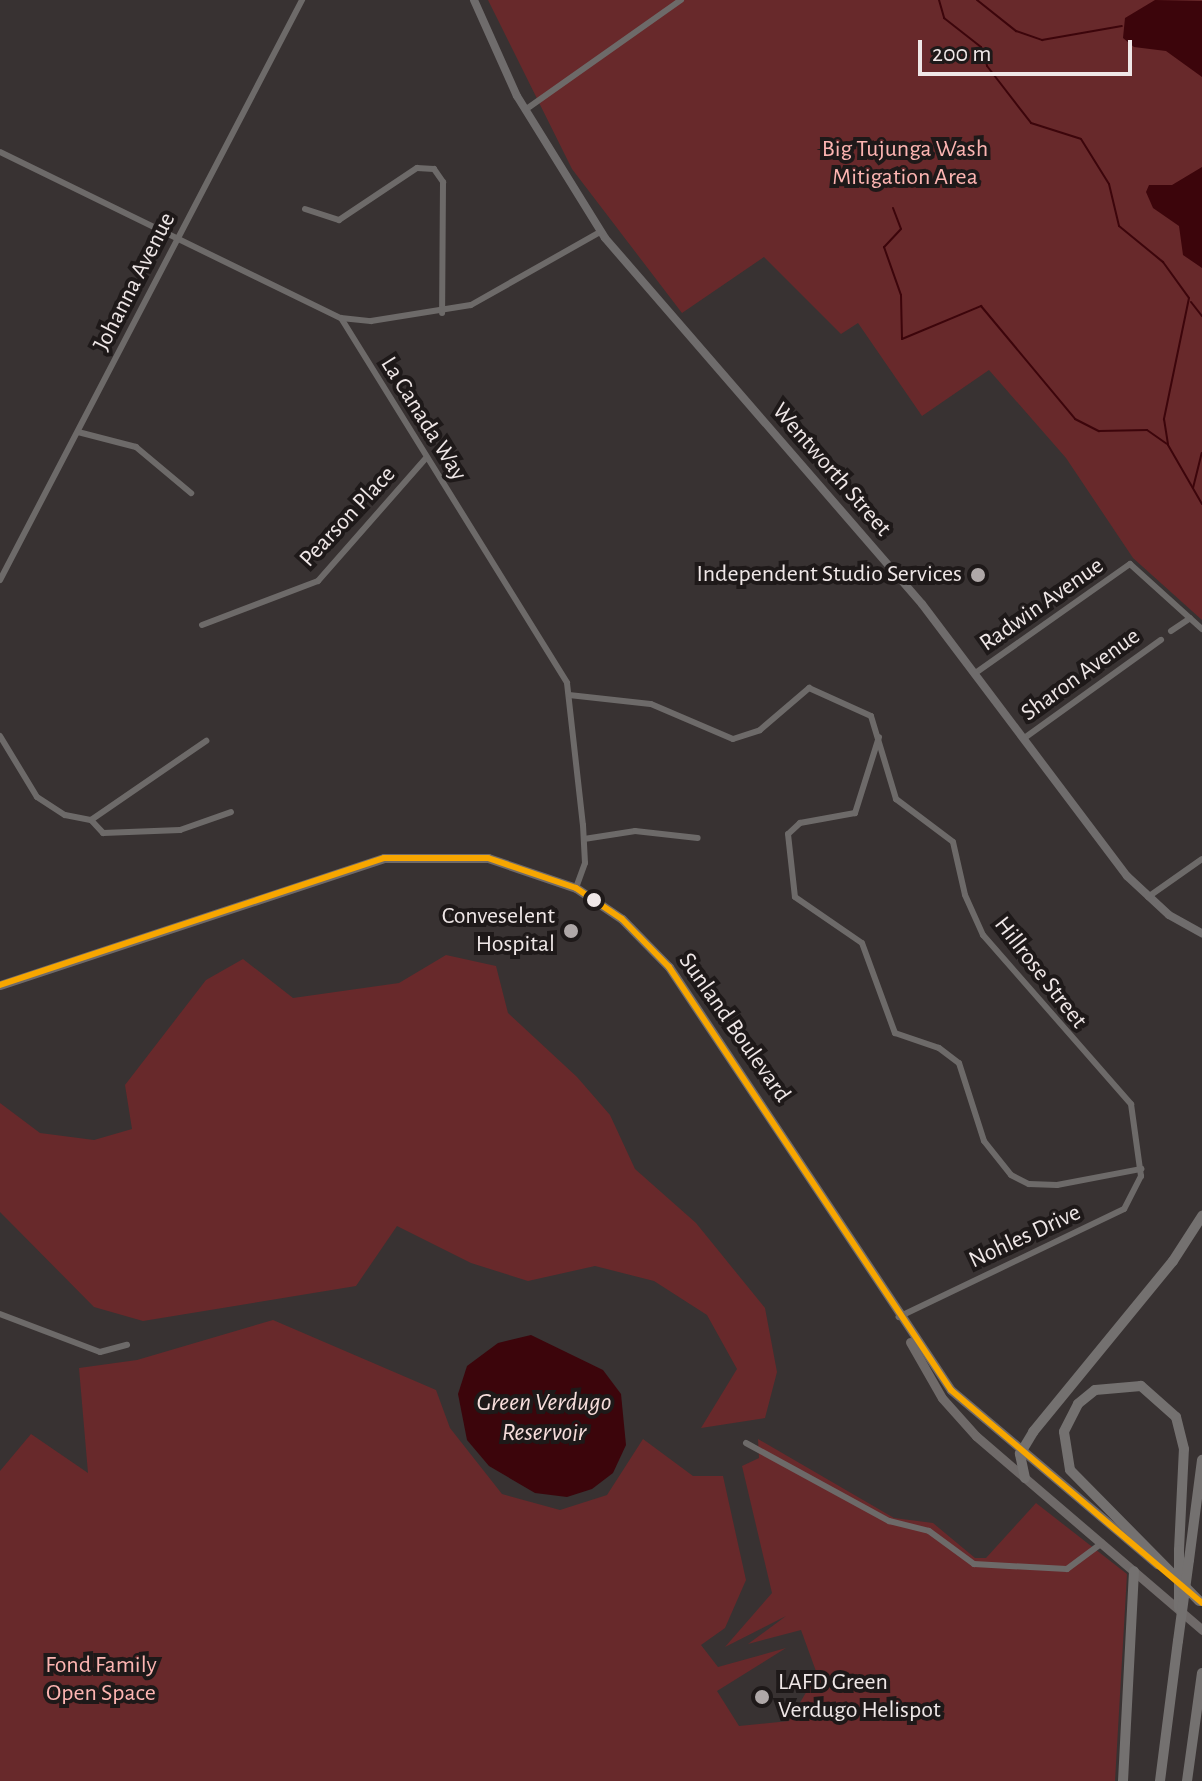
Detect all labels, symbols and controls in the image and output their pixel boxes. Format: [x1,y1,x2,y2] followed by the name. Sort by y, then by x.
[922,24,1136,74] scale bar
[932,42,991,66] text: 200 m
[822,136,988,192] park label: Big Tujunga Wash Mitigation Area
[88,208,182,356] street label: Johanna Avenue
[374,352,472,486] street label: La Canada Way
[765,397,897,543] street label: Wentworth Street
[294,460,402,574] street label: Pearson Place
[975,552,1109,658] street label: Radwin Avenue
[696,561,962,589] place label: Independent Studio Services
[969,566,987,584] marker: Independent Studio Services
[1016,622,1146,728] street label: Sharon Avenue
[586,892,602,908] unlabelled marker
[442,903,555,959] place label: Conveselent Hospital
[987,911,1093,1035] street label: Hillrose Street
[562,922,580,940] marker: Conveselent Hospital
[672,948,796,1108] street label: Sunland Boulevard
[965,1199,1085,1275] street label: Nohles Drive
[476,1387,612,1448] water label: Green Verdugo Reservoir
[45,1652,157,1708] park label: Fond Family Open Space
[778,1669,941,1725] place label: LAFD Green Verdugo Helispot
[753,1688,771,1706] marker: LAFD Green Verdugo Helispot

